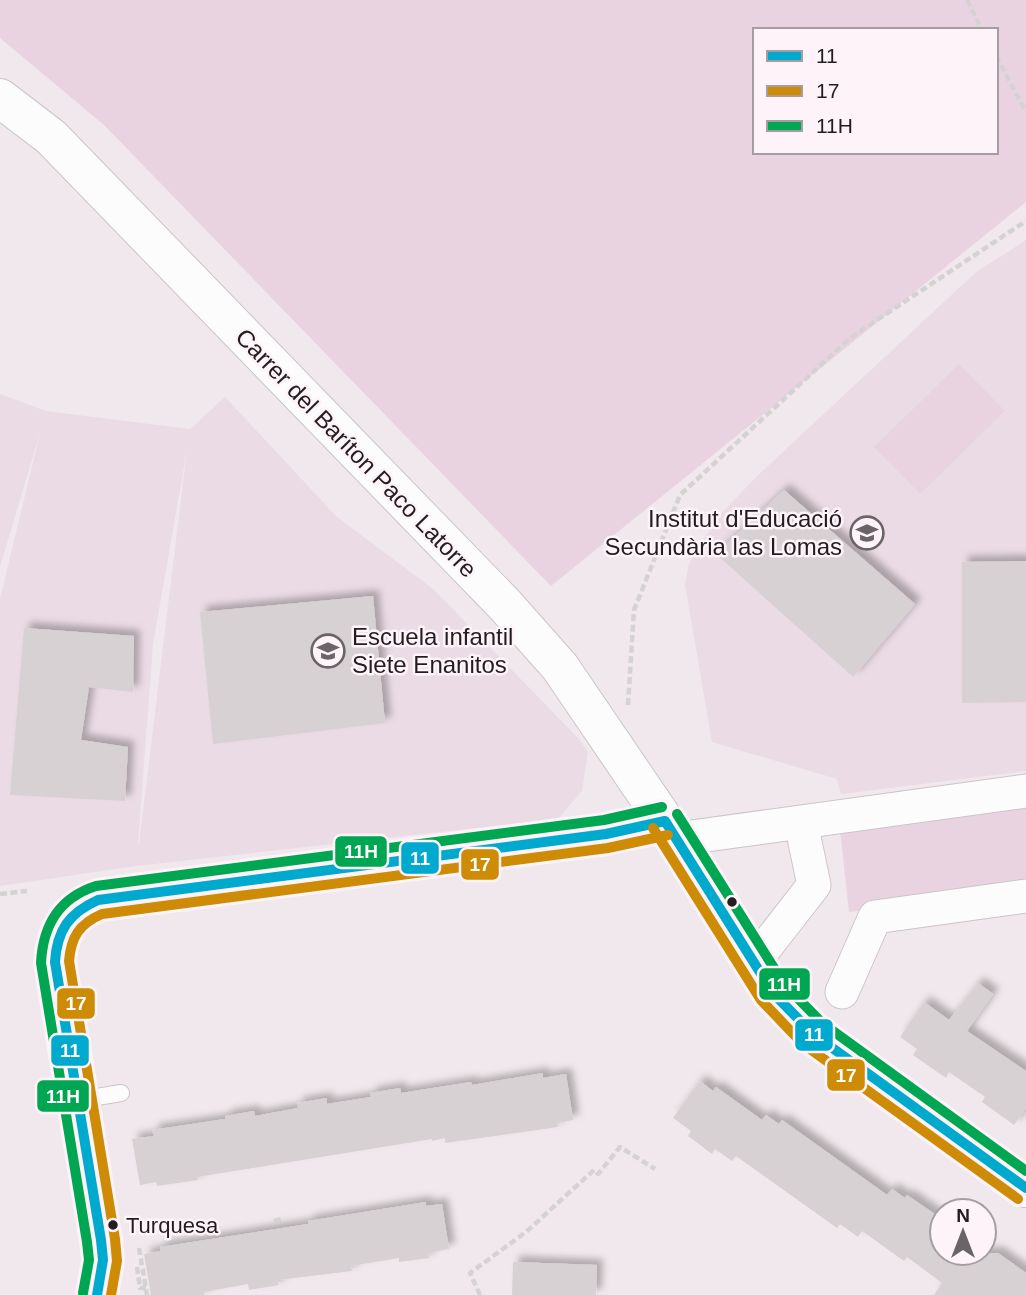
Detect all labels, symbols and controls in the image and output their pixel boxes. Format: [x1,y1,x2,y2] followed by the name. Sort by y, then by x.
[753,28,998,154] legend
[816,44,838,67] text: 11
[816,79,839,102] text: 17
[816,114,853,137] text: 11H
[230,323,482,582] street label: Carrer del Baríton Paco Latorre
[605,505,842,560] place label: Institut d'Educació Secundària las Lomas
[848,514,886,552] school or university icon: Institut d'Educació Secundària las Lomas
[352,623,513,678] place label: Escuela infantil Siete Enanitos
[309,632,347,670] school or university icon: Escuela infantil Siete Enanitos
[334,835,388,868] line badge: 11H
[344,841,378,862] text: 11H
[400,841,440,875] line badge: 11
[410,848,430,869] text: 11
[460,848,500,881] line badge: 17
[469,854,491,875] text: 17
[725,895,739,909] unlabelled marker
[758,967,811,1001] line badge: 11H
[767,974,801,995] text: 11H
[56,987,96,1020] line badge: 17
[65,993,87,1014] text: 17
[794,1018,834,1052] line badge: 11
[804,1024,824,1045] text: 11
[50,1034,90,1067] line badge: 11
[60,1040,80,1061] text: 11
[826,1058,866,1092] line badge: 17
[835,1065,857,1086] text: 17
[36,1079,90,1113] line badge: 11H
[46,1086,80,1107] text: 11H
[928,1197,998,1267] north arrow
[956,1205,970,1226] text: N
[126,1213,219,1238] place label: Turquesa
[106,1218,120,1232] marker: Turquesa

